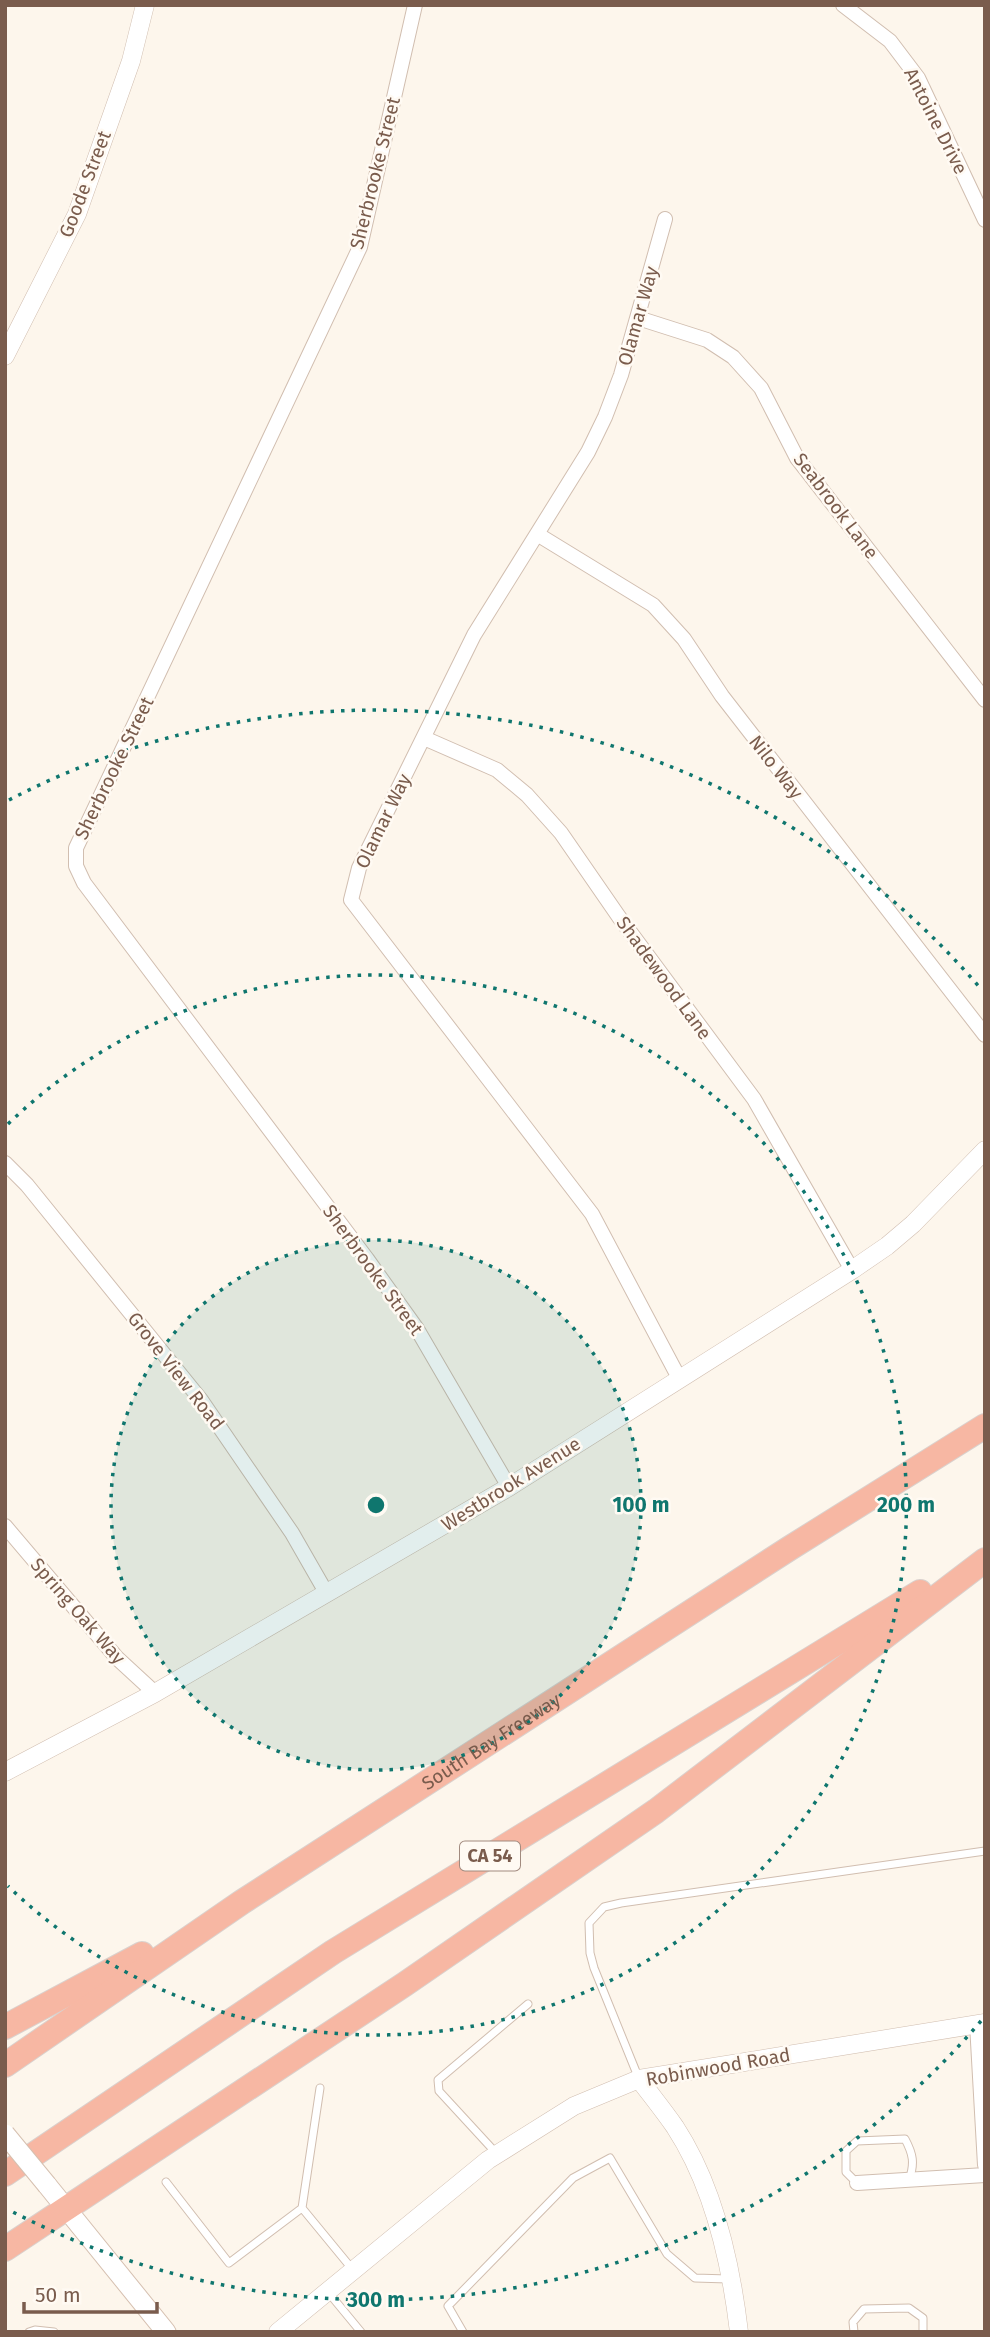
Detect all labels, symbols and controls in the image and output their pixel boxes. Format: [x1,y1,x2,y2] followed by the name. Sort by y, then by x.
[899,64,973,178] street label: Antoine Drive
[345,94,405,251] street label: Sherbrooke Street
[54,127,116,241] street label: Goode Street
[613,263,663,368] street label: Olamar Way
[789,448,883,564] street label: Seabrook Lane
[69,693,159,843] street label: Sherbrooke Street
[744,731,808,804] street label: Nilo Way
[350,769,416,872] street label: Olamar Way
[612,912,716,1044] street label: Shadewood Lane
[318,1200,428,1340] street label: Sherbrooke Street
[123,1308,229,1434] street label: Grove View Road
[437,1432,585,1536] street label: Westbrook Avenue
[612,1492,670,1518] text: 100 m
[877,1492,935,1518] text: 200 m
[364,1493,388,1517] centre of rings
[26,1553,131,1669] street label: Spring Oak Way
[417,1688,565,1794] street label: South Bay Freeway
[460,1842,520,1870] road number: CA 54
[644,2043,792,2091] street label: Robinwood Road
[24,2270,158,2314] scale bar
[35,2282,81,2308] text: 50 m
[346,2287,405,2313] text: 300 m

